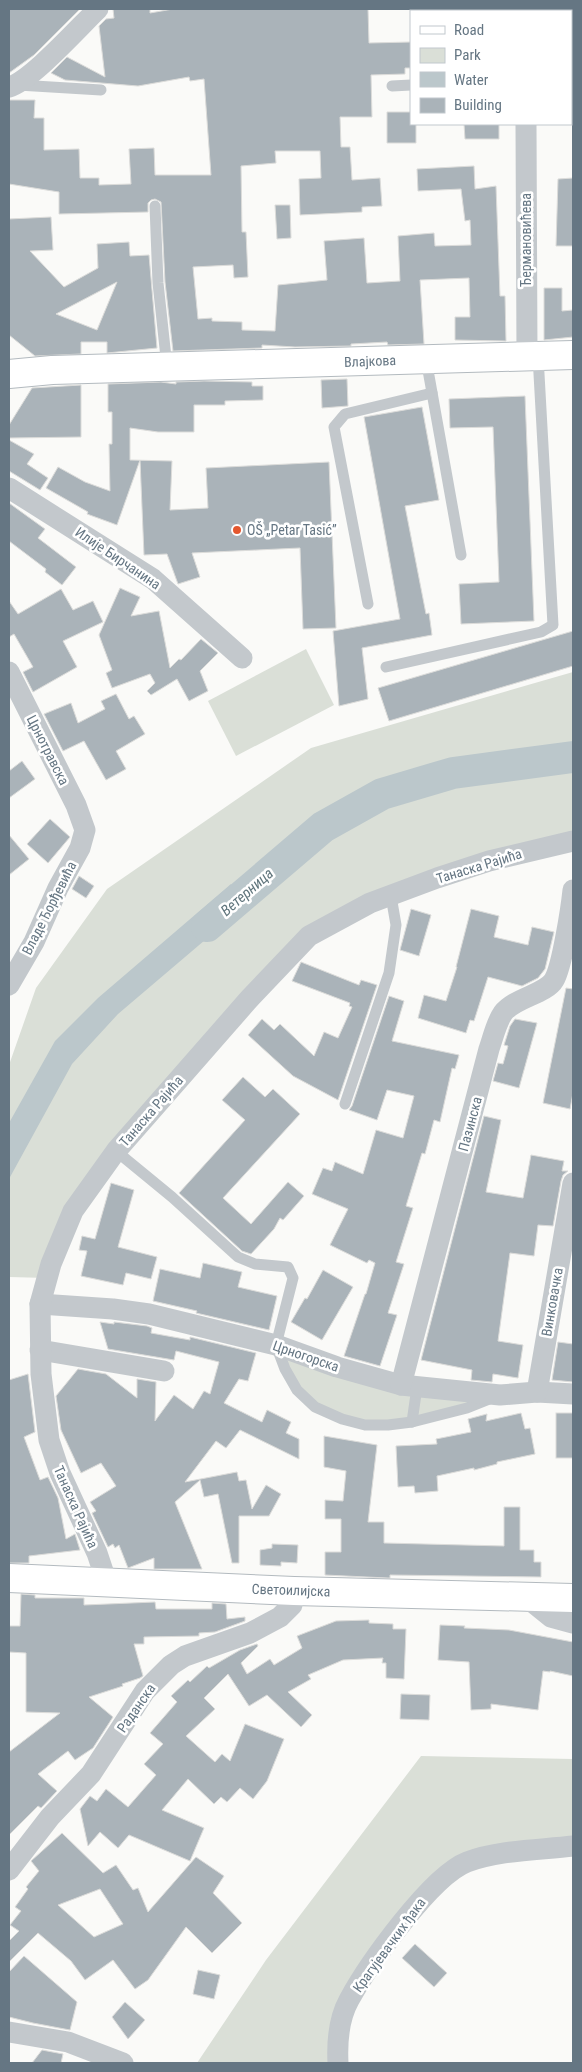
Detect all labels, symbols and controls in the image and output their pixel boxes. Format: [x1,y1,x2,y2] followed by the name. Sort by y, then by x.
[410,10,572,125] legend
[454,21,484,39] text: Road
[454,46,481,64] text: Park
[454,71,489,89] text: Water
[454,96,502,114] text: Building
[518,193,534,287] street label: Ђермановићева
[344,352,396,370] street label: Влајкова
[247,521,337,538] place label: OŠ „Petar Tasić”
[72,524,164,592] street label: Илије Бирчанина
[231,524,243,536] marker: OŠ „Petar Tasić”
[24,712,72,788] street label: Црнотравска
[434,845,524,887] street label: Танаска Рајића
[19,859,79,957] street label: Владе Ђорђевића
[217,864,277,920] water label: Ветерница
[116,1072,186,1150] street label: Танаска Рајића
[455,1095,485,1153] street label: Пазинска
[538,1266,566,1338] street label: Винковачка
[271,1337,341,1375] street label: Црногорска
[51,1463,101,1551] street label: Танаска Рајића
[251,1581,331,1599] street label: Светоилијска
[113,1681,159,1735] street label: Раданска
[349,1895,429,1995] street label: Крагујевачких ђака

